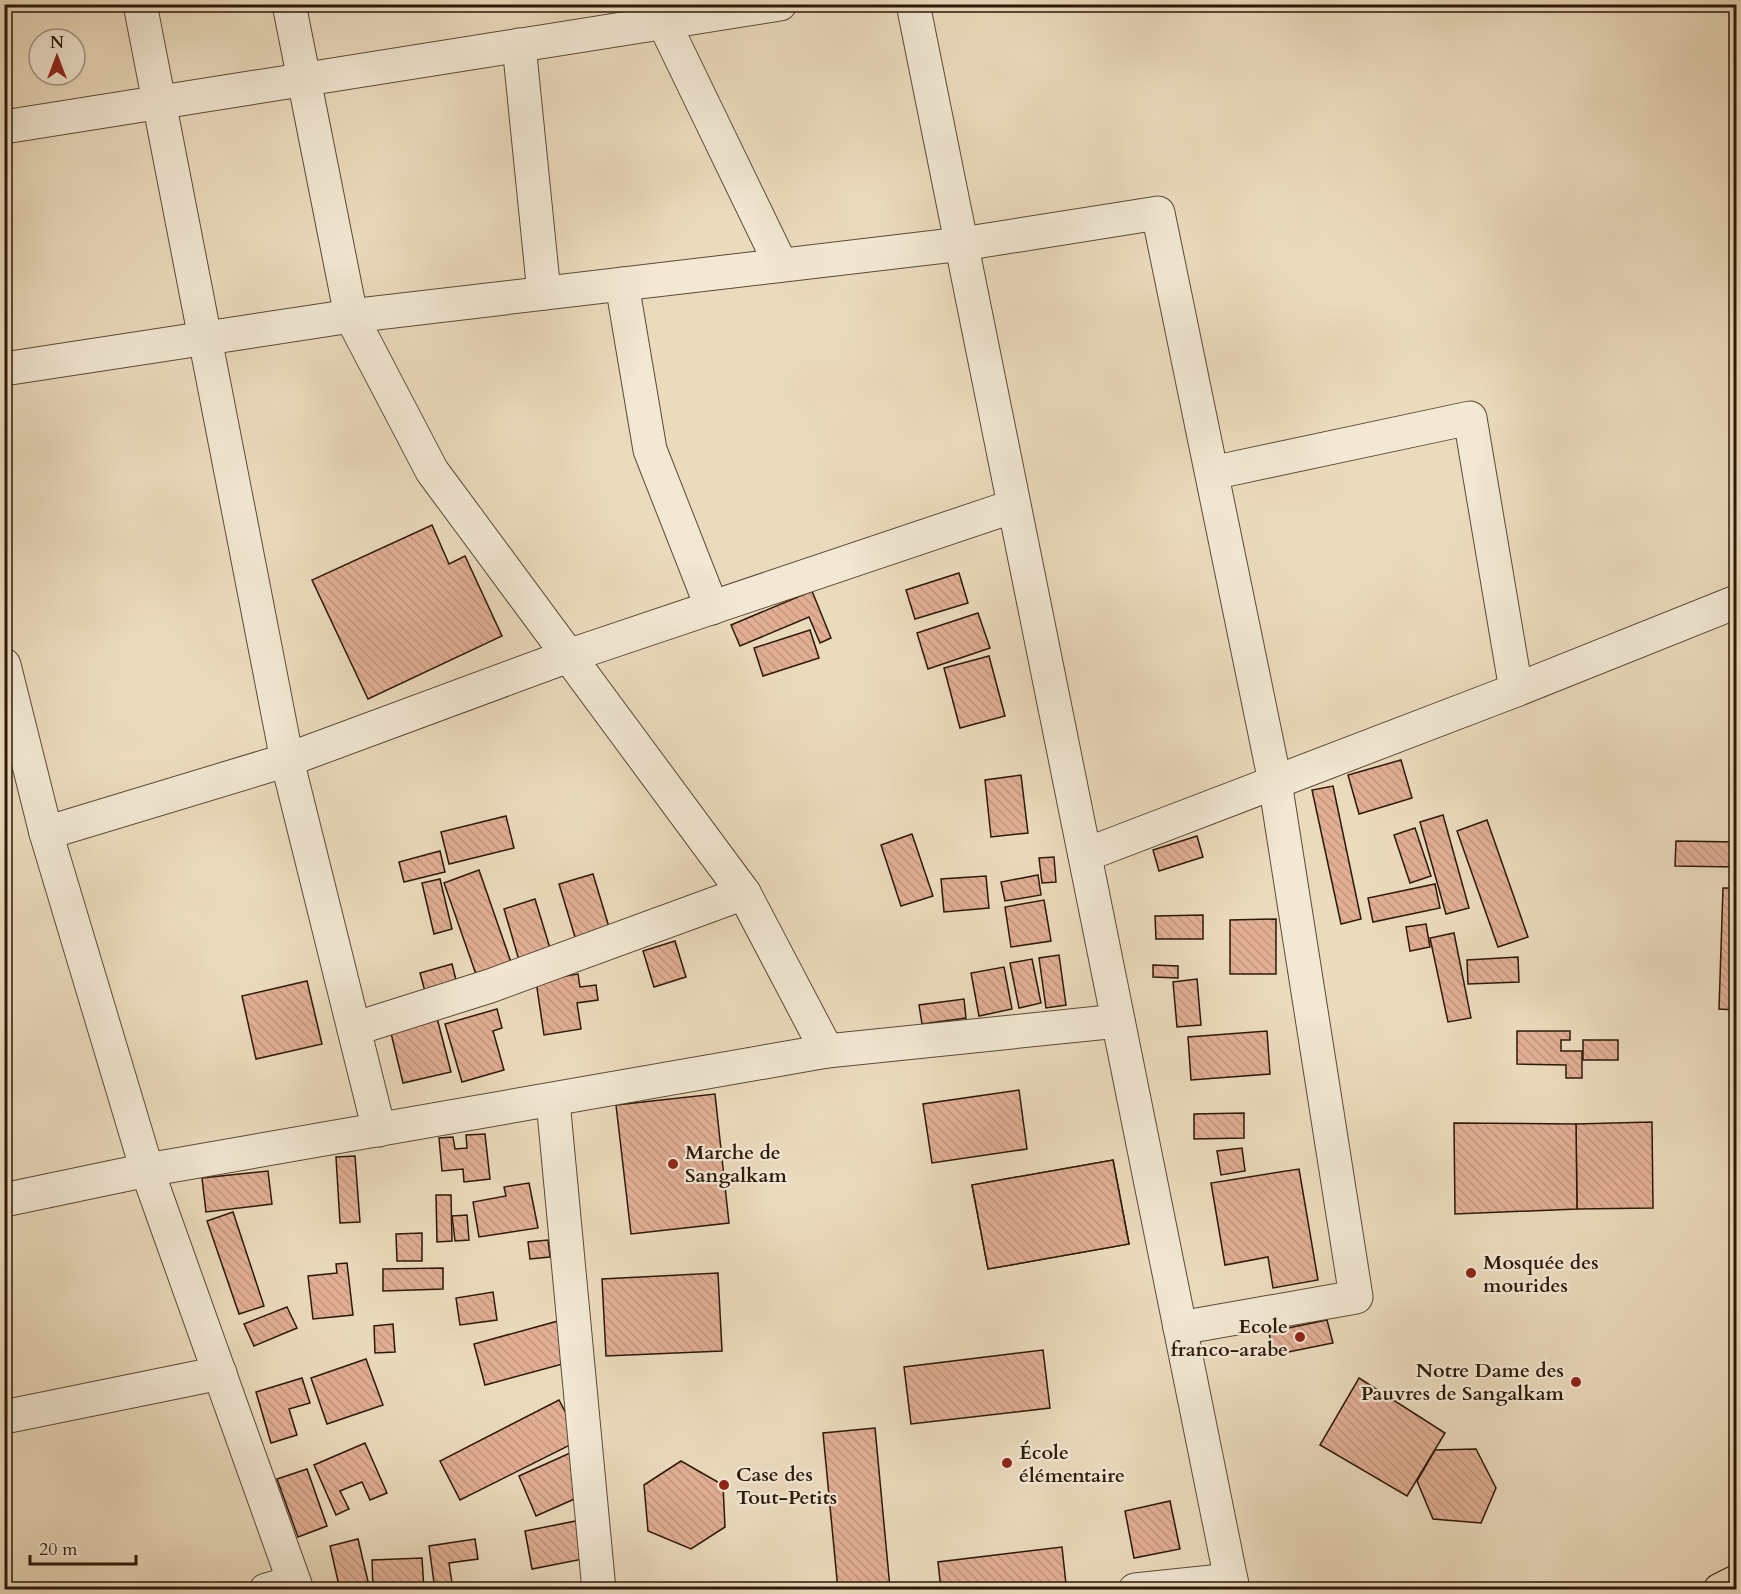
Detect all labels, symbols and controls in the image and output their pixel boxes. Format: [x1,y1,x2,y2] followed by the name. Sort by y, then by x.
[27,27,87,87] north arrow
[50,32,64,54] text: N
[685,1139,788,1189] place label: Marche de Sangalkam
[666,1157,680,1171] marker: Marche de Sangalkam
[1483,1249,1599,1299] place label: Mosquée des mourides
[1464,1266,1478,1280] marker: Mosquée des mourides
[1171,1313,1288,1363] place label: Ecole franco-arabe
[1293,1330,1307,1344] marker: Ecole franco-arabe
[1361,1357,1565,1407] place label: Notre Dame des Pauvres de Sangalkam
[1569,1375,1583,1389] marker: Notre Dame des Pauvres de Sangalkam
[1019,1439,1125,1489] place label: École élémentaire
[1000,1456,1014,1470] marker: École élémentaire
[736,1461,837,1511] place label: Case des Tout-Petits
[717,1478,731,1492] marker: Case des Tout-Petits
[30,1528,136,1566] scale bar
[39,1537,78,1562] text: 20 m

